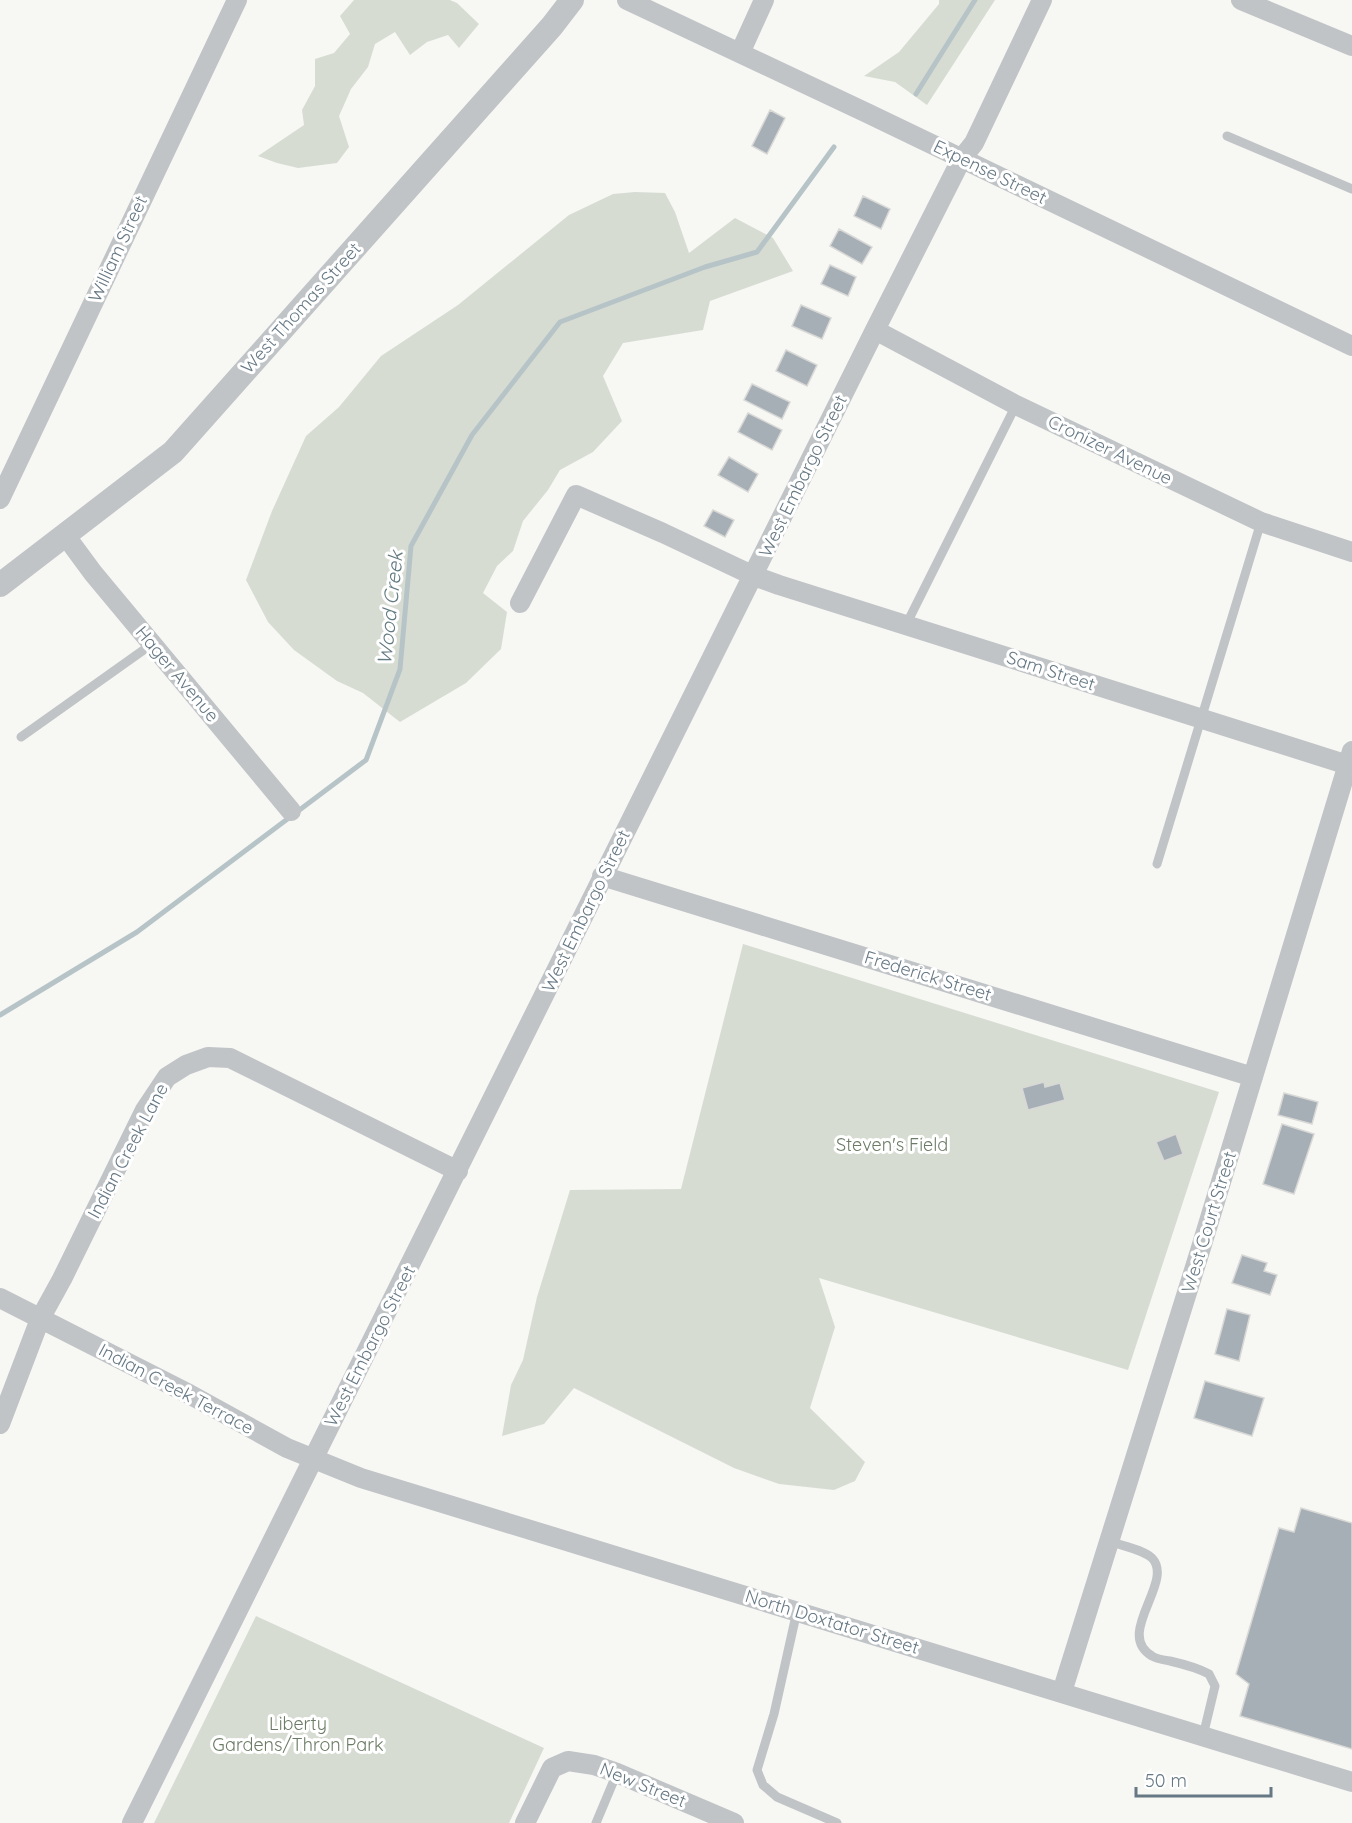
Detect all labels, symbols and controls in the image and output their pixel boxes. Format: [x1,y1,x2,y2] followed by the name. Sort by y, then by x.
[930,134,1051,209] street label: Expense Street
[83,192,152,306] street label: William Street
[236,237,366,378] street label: West Thomas Street
[753,391,852,561] street label: West Embargo Street
[1044,410,1176,490] street label: Cronizer Avenue
[371,547,408,666] water label: Wood Creek
[131,621,224,726] street label: Hager Avenue
[1004,645,1098,696] street label: Sam Street
[536,826,635,996] street label: West Embargo Street
[862,945,994,1006] street label: Frederick Street
[82,1079,173,1222] street label: Indian Creek Lane
[836,1133,948,1156] park label: Steven's Field
[1176,1148,1241,1295] street label: West Court Street
[319,1261,420,1430] street label: West Embargo Street
[95,1338,258,1439] street label: Indian Creek Terrace
[742,1584,922,1659] street label: North Doxtator Street
[212,1712,384,1756] park label: Liberty Gardens/Thron Park
[597,1757,690,1812] street label: New Street
[1136,1760,1271,1798] scale bar
[1145,1769,1187,1792] text: 50 m

